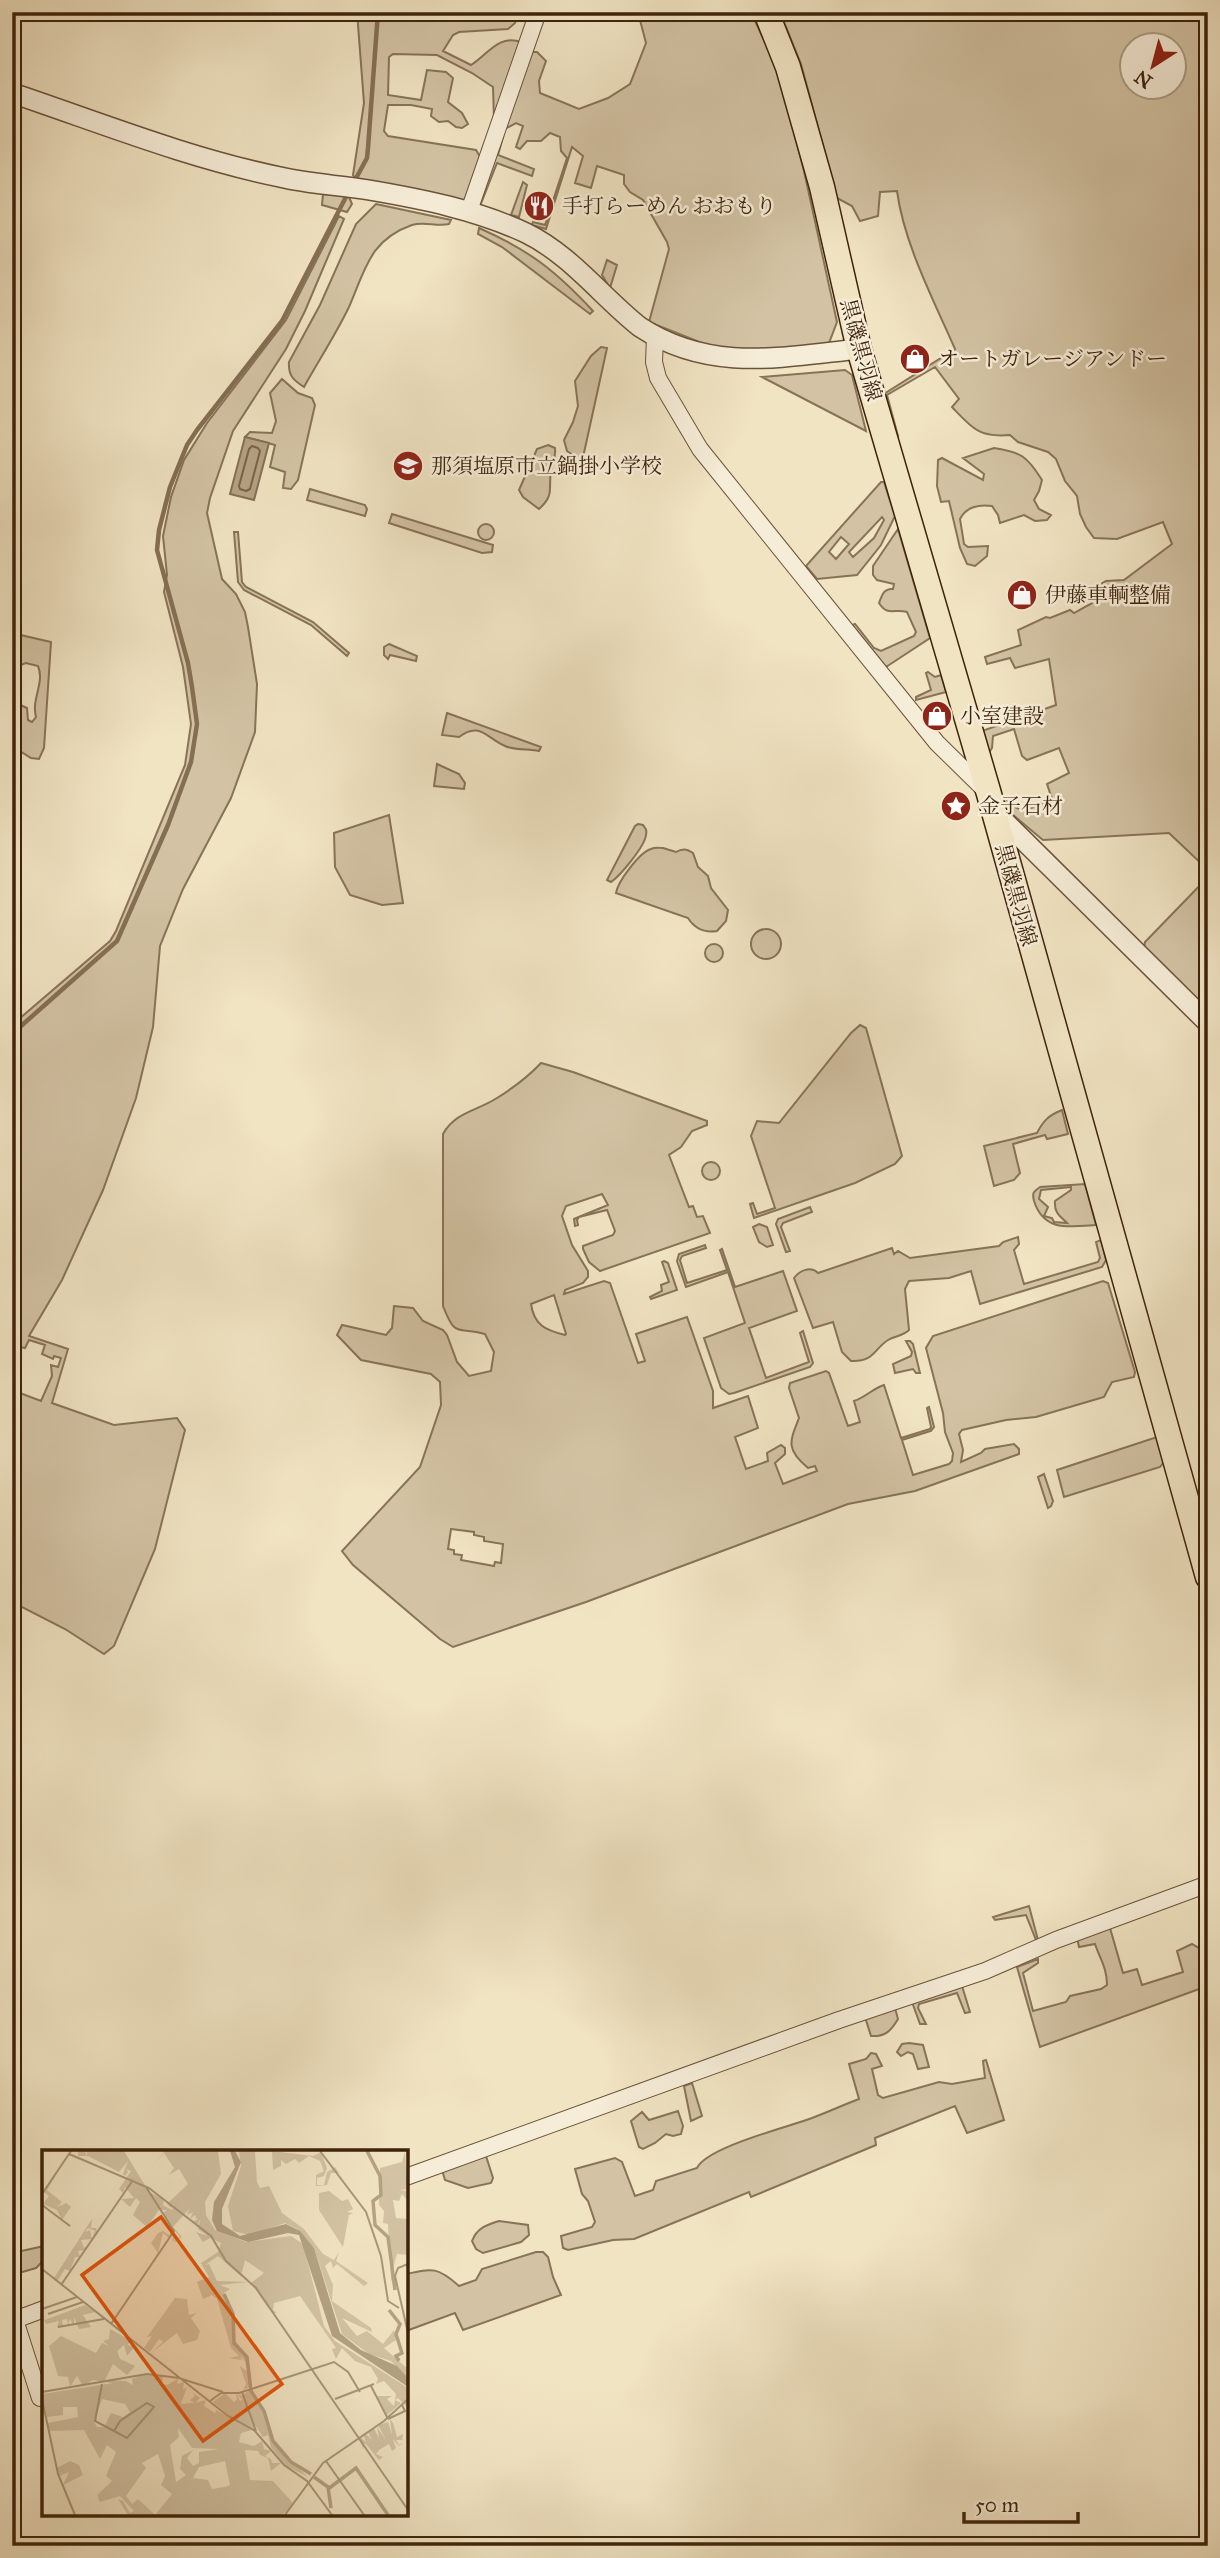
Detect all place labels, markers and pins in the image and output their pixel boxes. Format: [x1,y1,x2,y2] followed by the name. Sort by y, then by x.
[522,189,556,223] restaurant icon: 手打らーめん おおもり
[562,193,777,219] place label: 手打らーめん おおもり
[898,342,932,376] shop icon: オートガレージアンドー
[938,346,1167,372] place label: オートガレージアンドー
[391,449,425,483] school or university icon: 那須塩原市立鍋掛小学校
[431,453,662,479] place label: 那須塩原市立鍋掛小学校
[1005,578,1039,612] shop icon: 伊藤車輌整備
[1045,582,1171,608] place label: 伊藤車輌整備
[920,699,954,733] shop icon: 小室建設
[960,703,1044,729] place label: 小室建設
[939,789,973,823] place icon: 金子石材
[979,793,1063,819] place label: 金子石材

